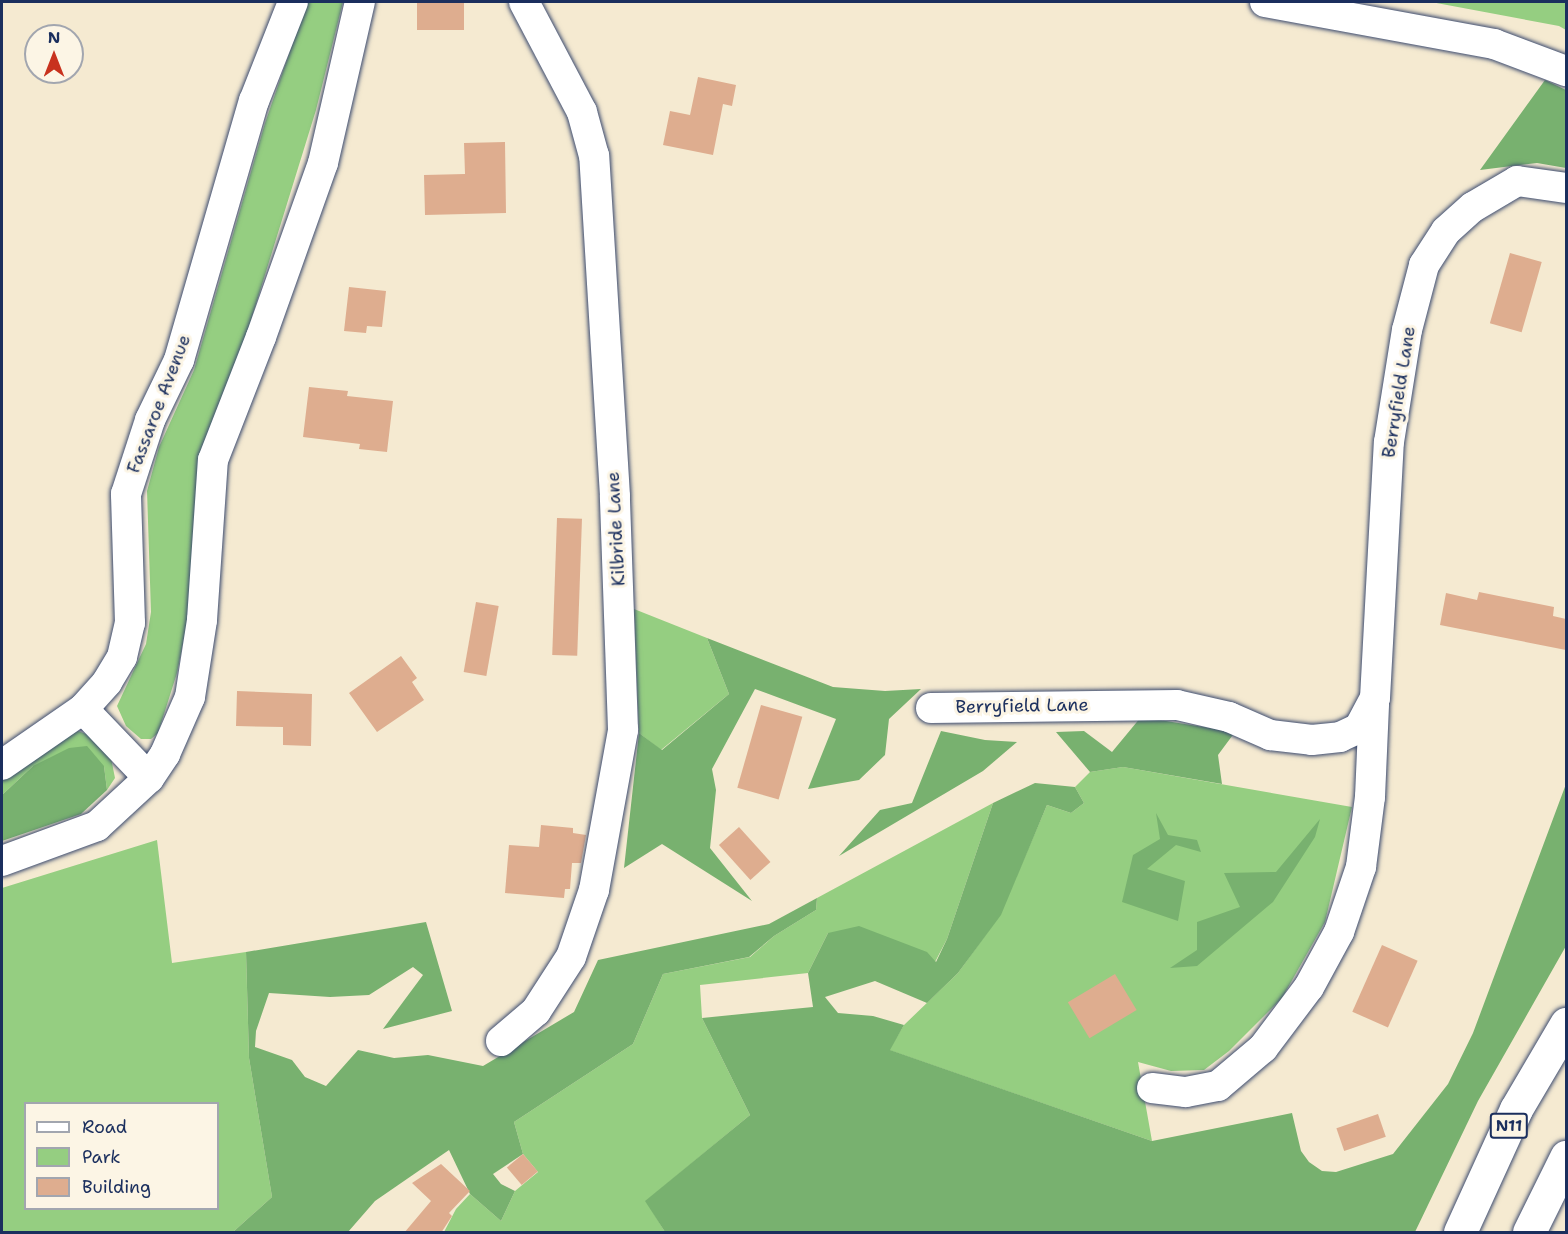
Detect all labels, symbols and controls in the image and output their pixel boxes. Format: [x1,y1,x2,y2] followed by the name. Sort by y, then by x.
[24,24,84,84] north arrow
[48,27,60,48] text: N
[1378,325,1420,459] street label: Berryfield Lane
[123,332,195,476] street label: Fassaroe Avenue
[602,471,630,587] street label: Kilbride Lane
[955,694,1089,718] street label: Berryfield Lane
[24,1102,219,1210] legend
[1490,1113,1528,1139] road number: N11
[82,1115,127,1139] text: Road
[82,1145,121,1169] text: Park
[82,1175,151,1199] text: Building

